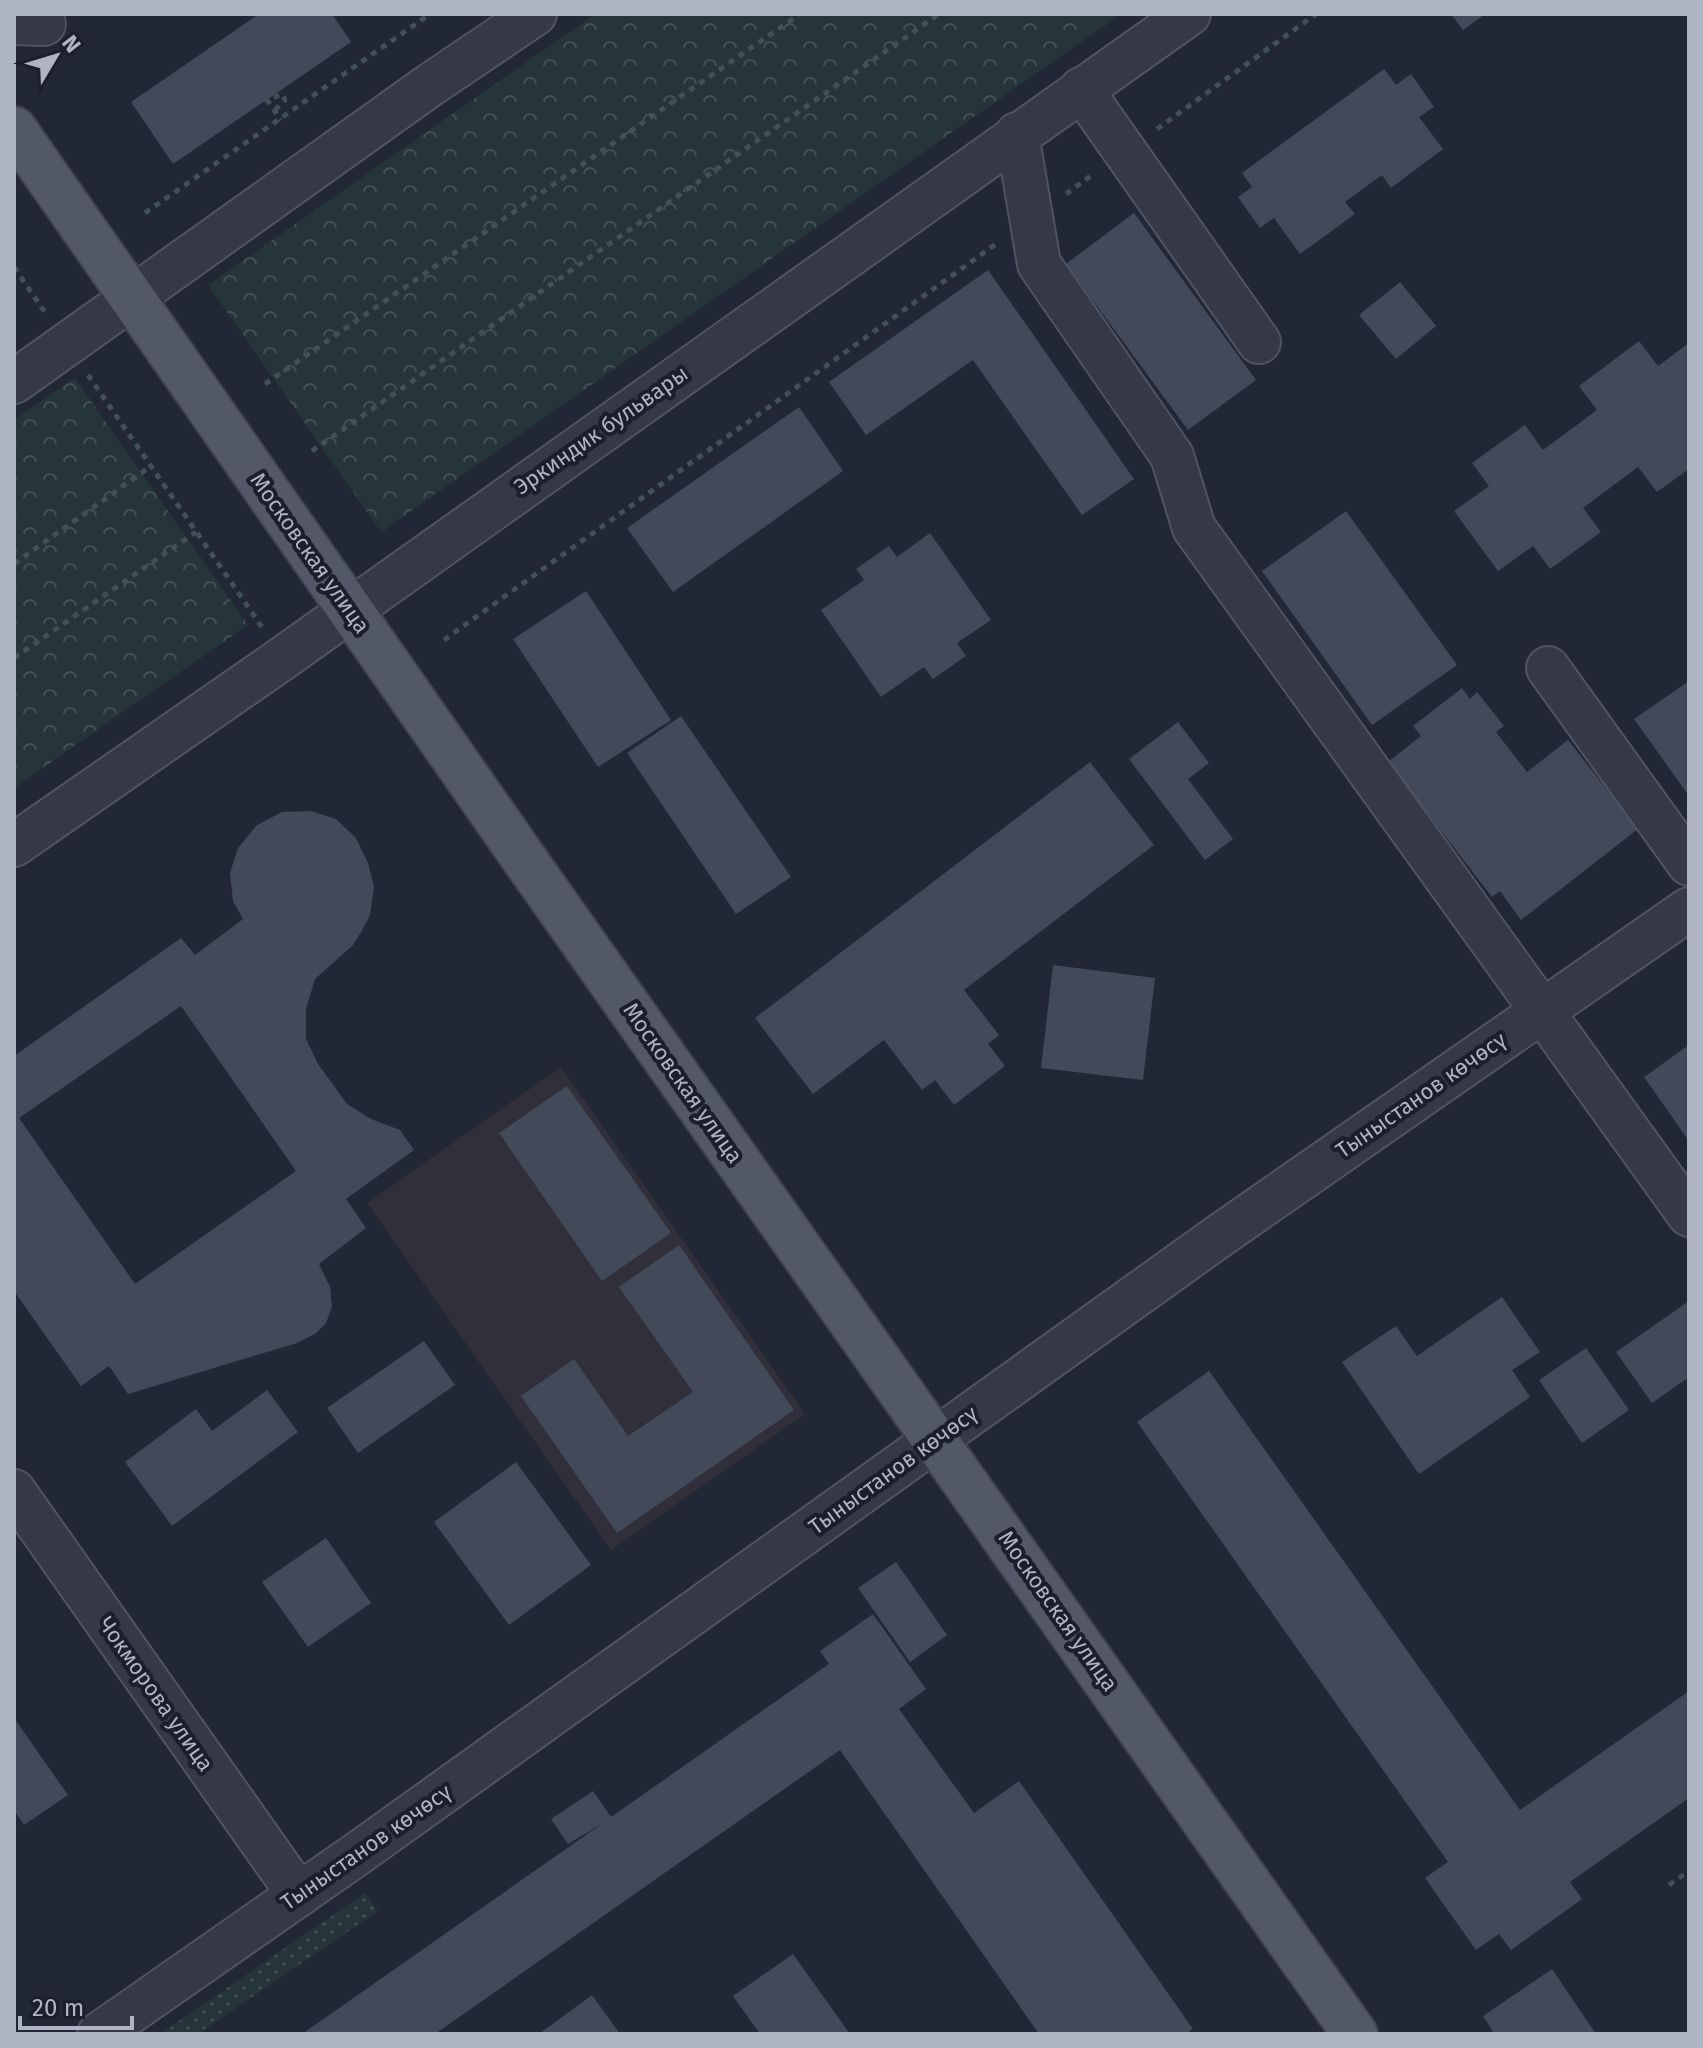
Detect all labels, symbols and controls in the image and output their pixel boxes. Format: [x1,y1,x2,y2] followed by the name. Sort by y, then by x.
[16,16,96,96] north arrow
[56,30,86,58] text: N
[509,360,693,500] street label: Эркиндик бульвары
[245,468,375,638] street label: Московская улица
[618,998,748,1168] street label: Московская улица
[1330,1026,1512,1164] street label: Тыныстанов көчөсү
[803,1400,983,1540] street label: Тыныстанов көчөсү
[993,1526,1123,1696] street label: Московская улица
[93,1611,219,1777] street label: Чокморова улица
[275,1778,457,1916] street label: Тыныстанов көчөсү
[20,1980,132,2030] scale bar
[32,1994,84,2022] text: 20 m

